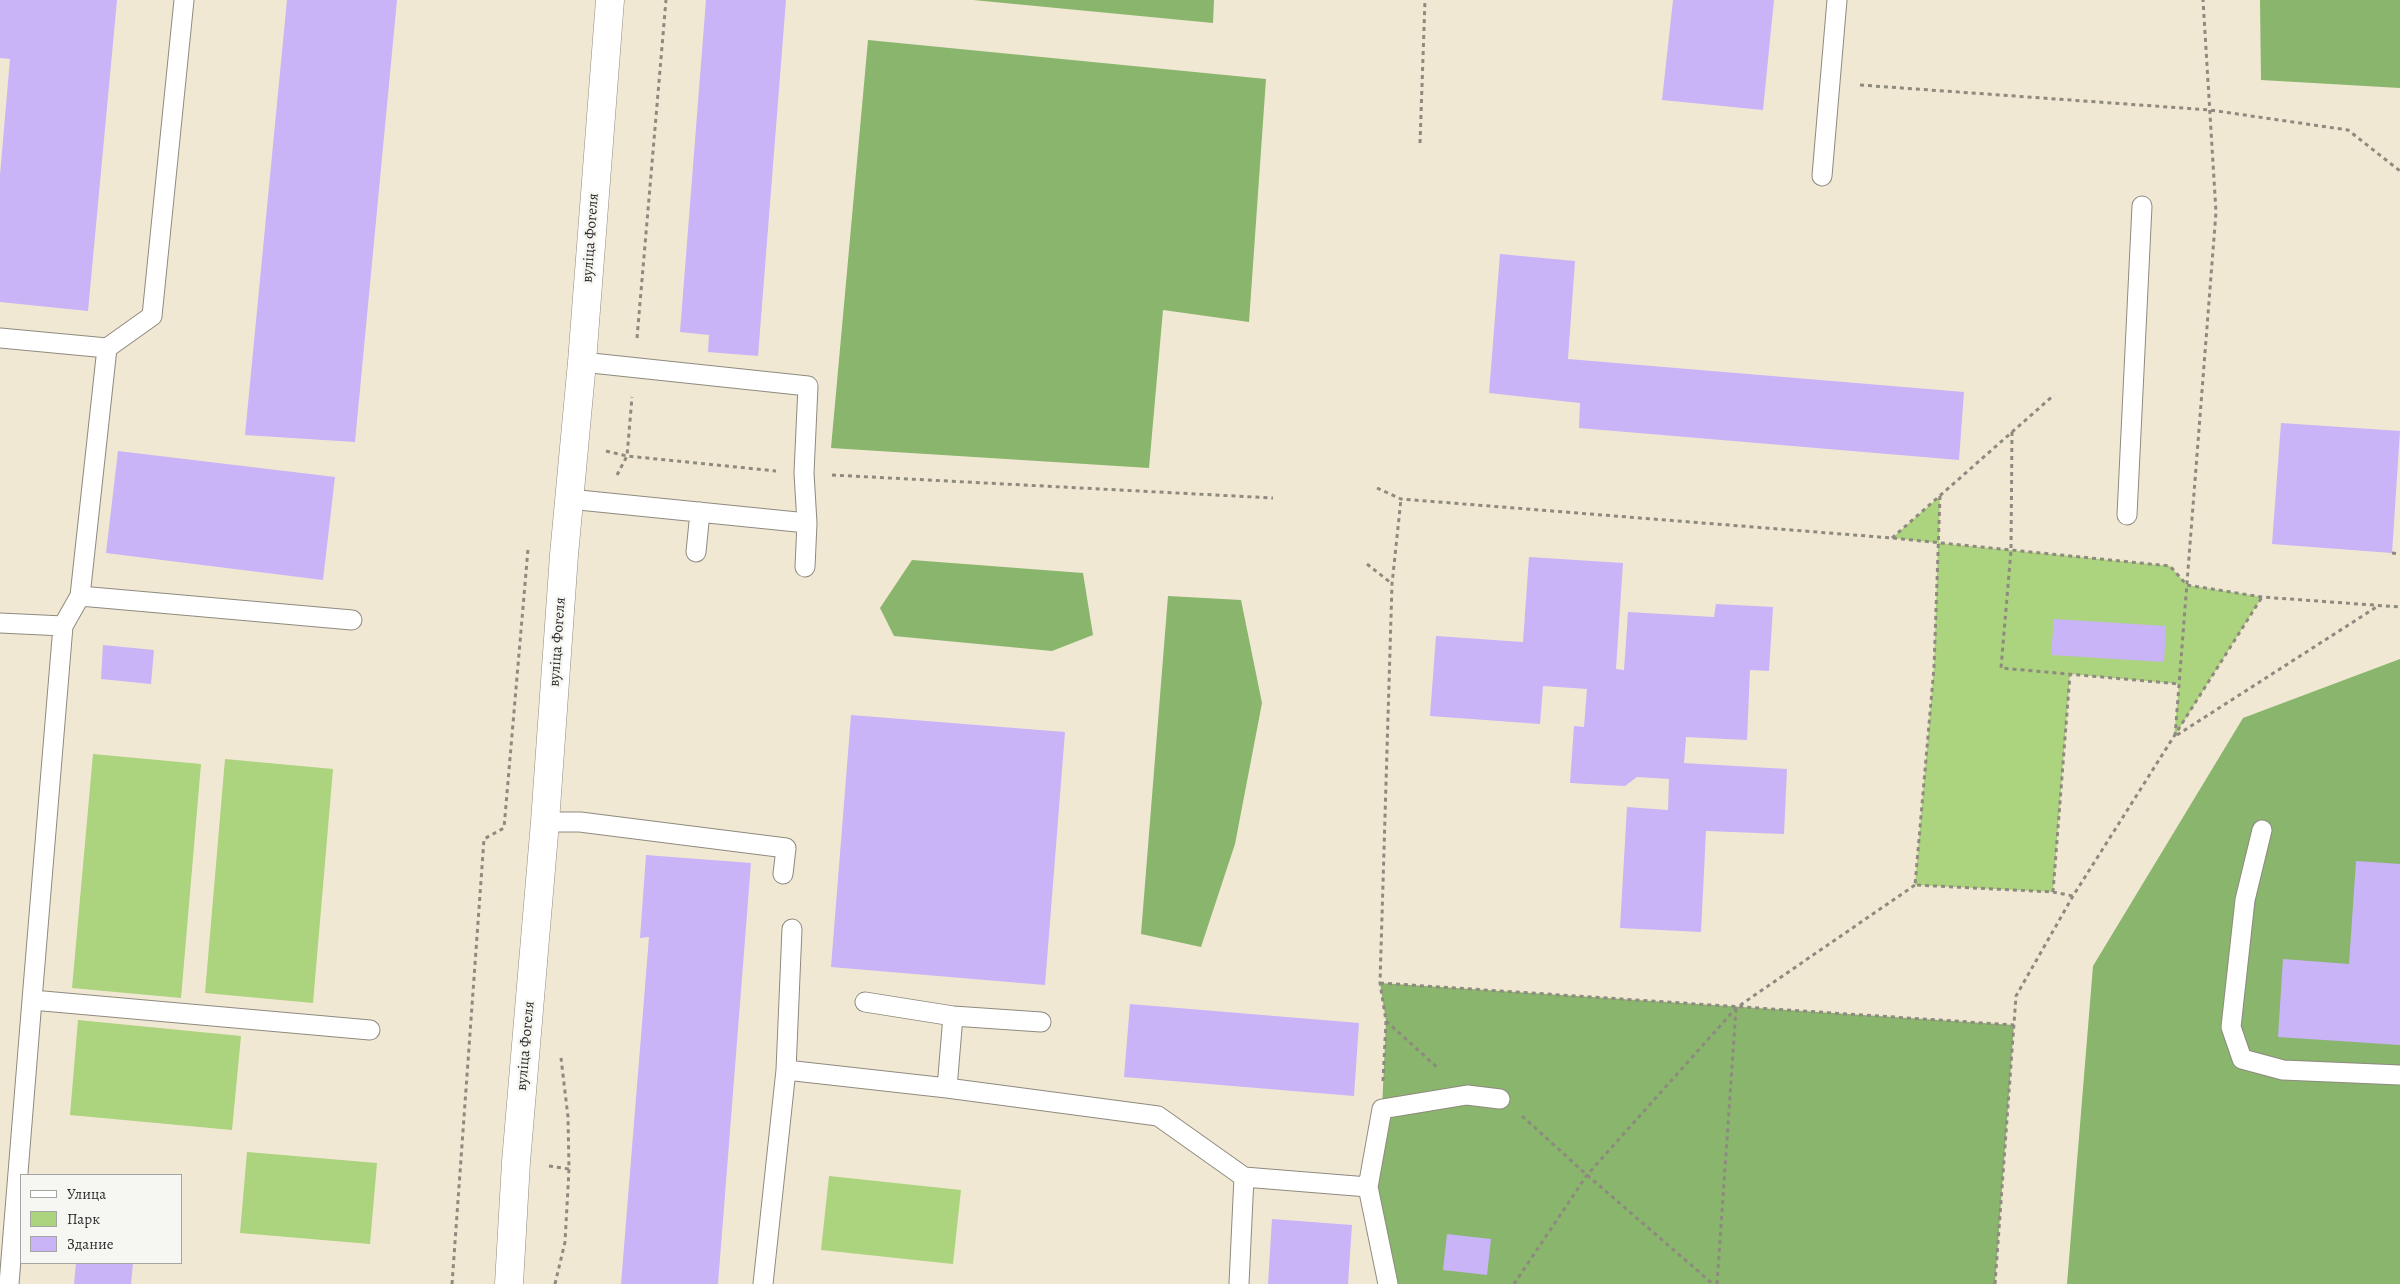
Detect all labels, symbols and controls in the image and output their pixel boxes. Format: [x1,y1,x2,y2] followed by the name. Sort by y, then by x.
[579,193,603,283] street label: вуліца Фогеля
[546,597,570,687] street label: вуліца Фогеля
[513,1000,539,1092] street label: вуліца Фогеля
[20,1174,182,1264] legend
[67,1184,106,1204] text: Улица
[67,1209,100,1229] text: Парк
[67,1234,114,1254] text: Здание

